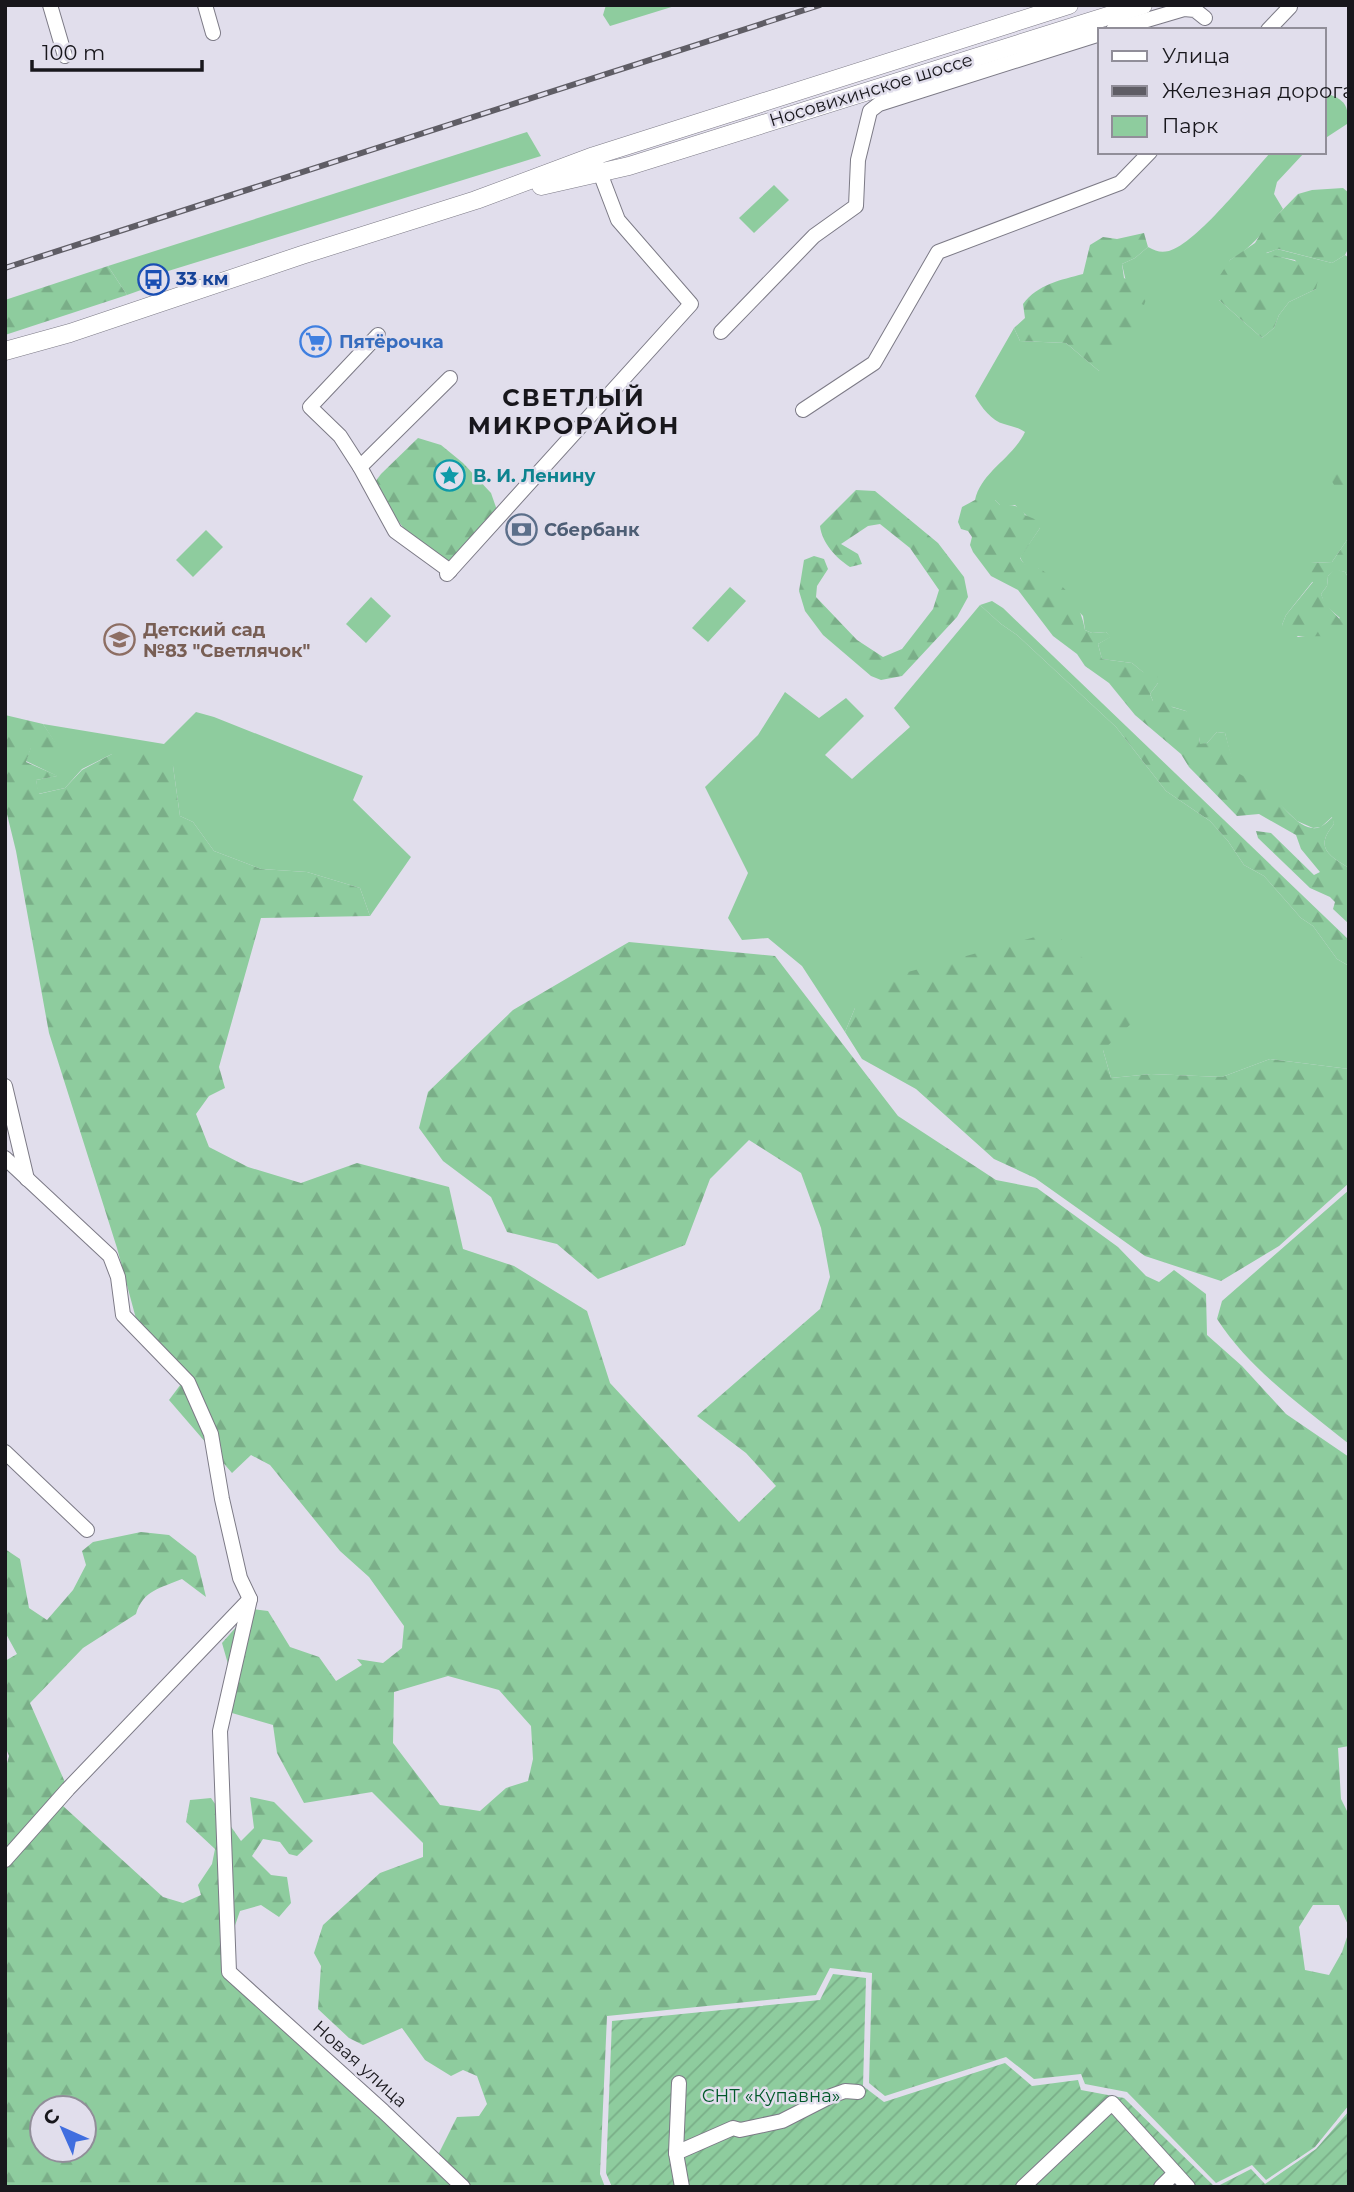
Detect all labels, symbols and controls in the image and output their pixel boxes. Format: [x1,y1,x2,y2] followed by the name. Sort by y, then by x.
[32,28,201,72] scale bar
[1098,28,1326,154] legend
[42,40,105,65] text: 100 m
[1162,43,1230,68] text: Улица
[767,49,975,131] street label: Носовихинское шоссе
[1162,78,1354,103] text: Железная дорога
[1162,113,1218,138] text: Парк
[136,262,170,296] bus stop icon: 33 км
[175,268,229,290] place label: 33 км
[299,325,333,359] supermarket icon: Пятёрочка
[339,331,444,353] place label: Пятёрочка
[468,383,680,440] district label: СВЕТЛЫЙ МИКРОРАЙОН
[433,459,467,493] place icon: В. И. Ленину
[473,465,597,487] place label: В. И. Ленину
[504,513,538,547] bank icon: Сбербанк
[544,519,640,541] place label: Сбербанк
[143,619,310,662] place label: Детский сад №83 "Светлячок"
[103,623,137,657] school or university icon: Детский сад №83 "Светлячок"
[308,2016,412,2112] street label: Новая улица
[702,2085,840,2107] park label: СНТ «Купавна»
[28,2094,98,2164] north arrow
[38,2104,64,2130] text: С

